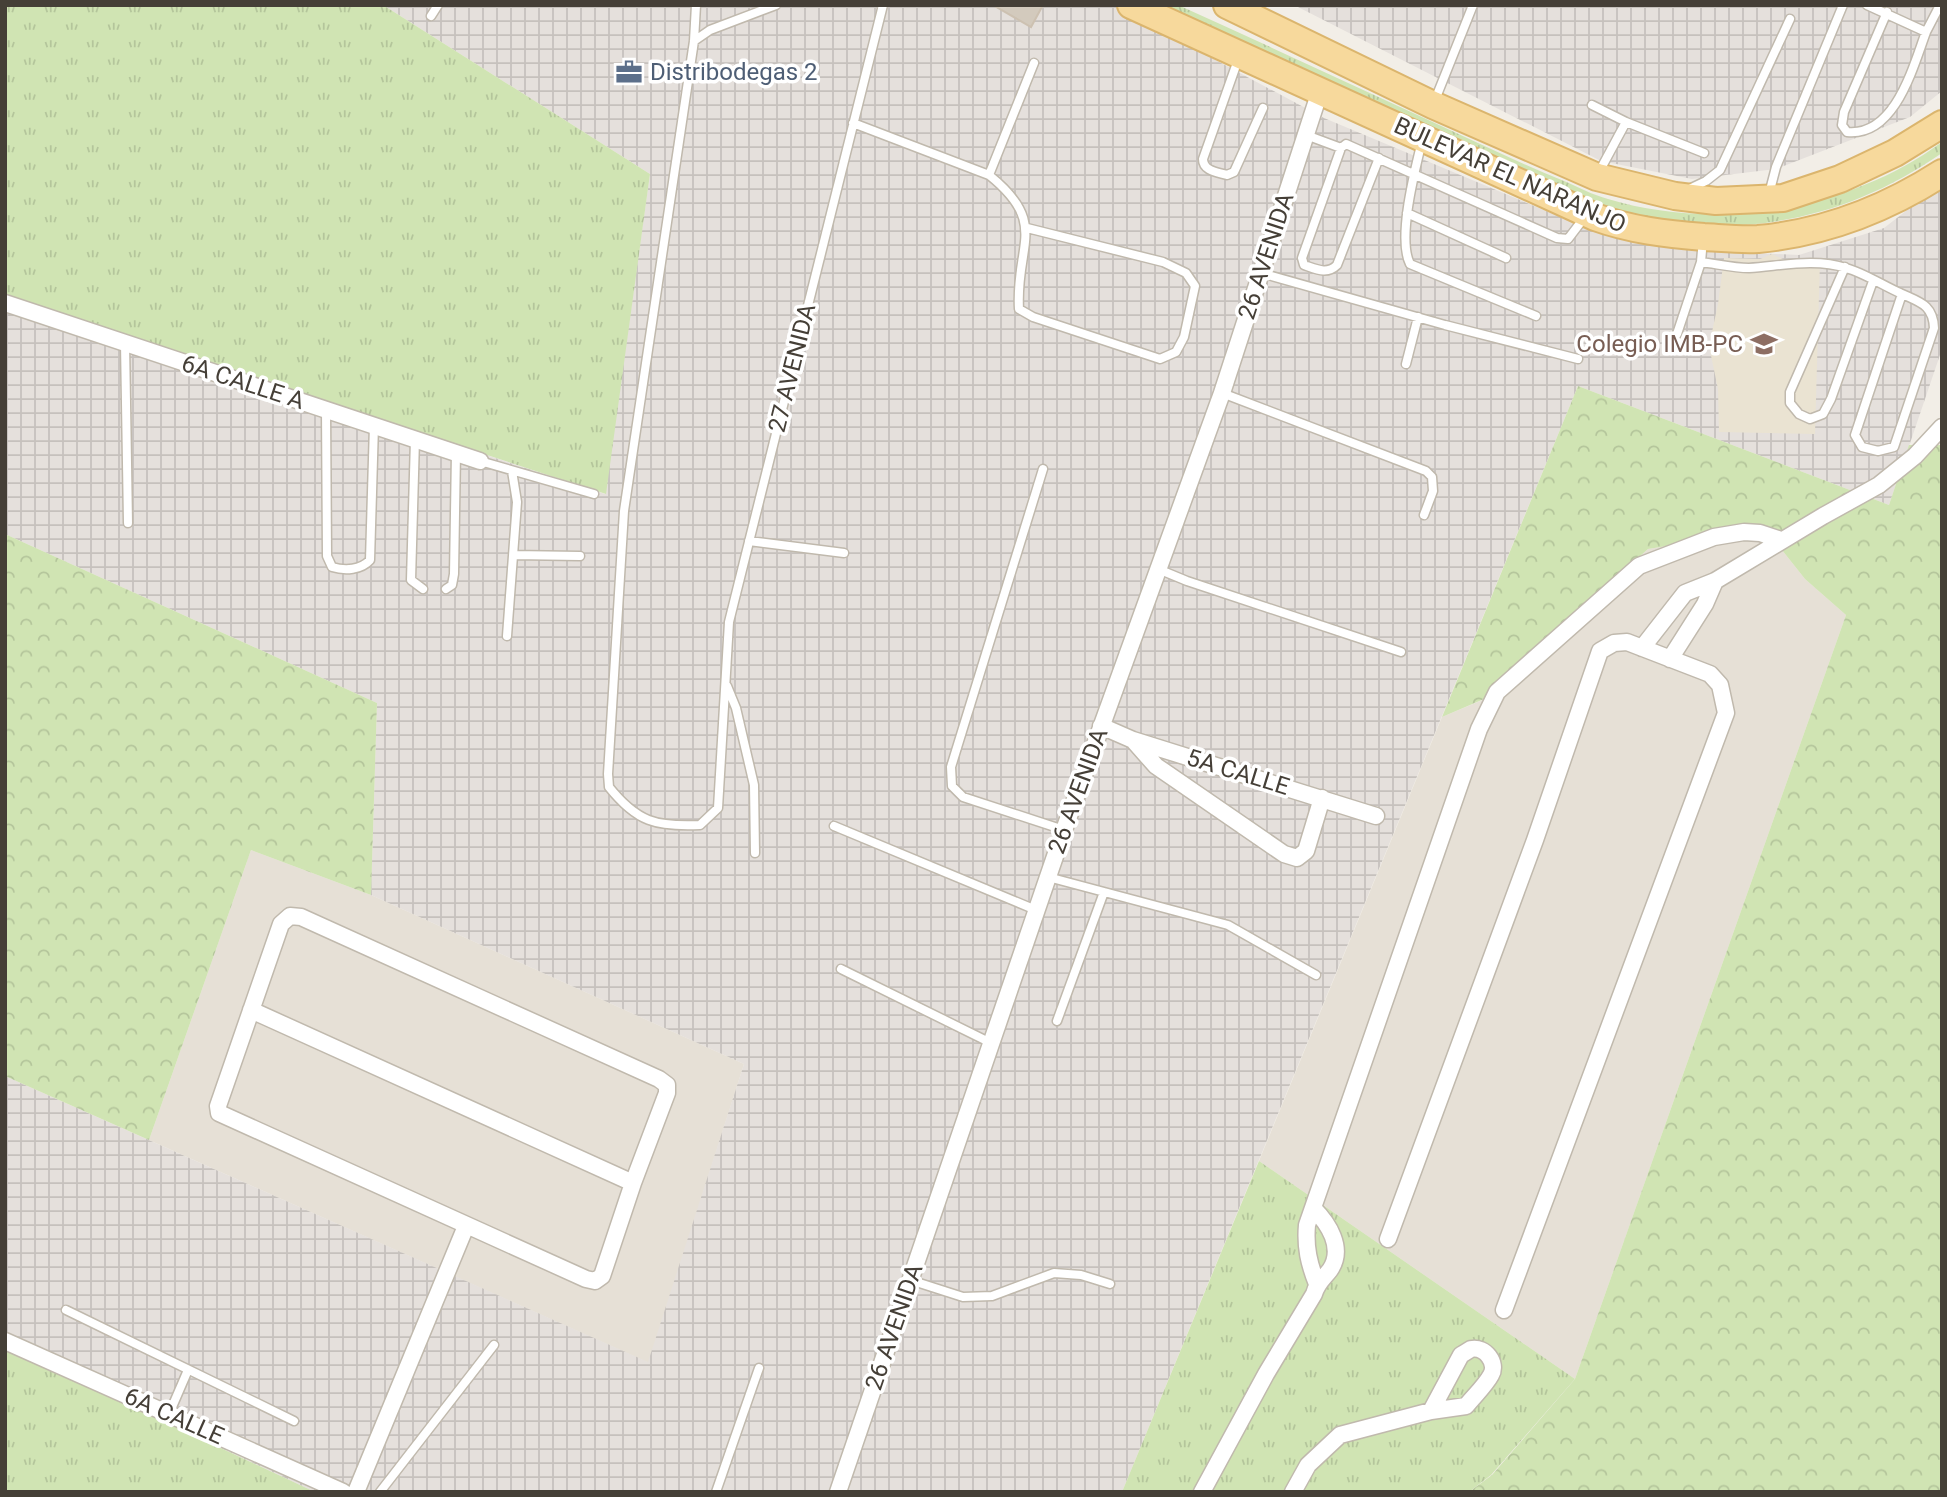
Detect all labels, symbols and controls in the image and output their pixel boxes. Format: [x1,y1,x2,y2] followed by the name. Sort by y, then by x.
[614,57,644,87] office icon: Distribodegas 2
[650,58,818,86] place label: Distribodegas 2
[1390,111,1630,239] street label: BULEVAR EL NARANJO
[1232,189,1300,323] street label: 26 AVENIDA
[763,301,822,435] street label: 27 AVENIDA
[1749,329,1779,359] school or university icon: Colegio IMB-PC
[1576,330,1743,358] place label: Colegio IMB-PC
[178,349,308,415] street label: 6A CALLE A
[1042,724,1114,857] street label: 26 AVENIDA
[1183,743,1293,801] street label: 5A CALLE
[859,1260,929,1394] street label: 26 AVENIDA
[120,1382,228,1450] street label: 6A CALLE

